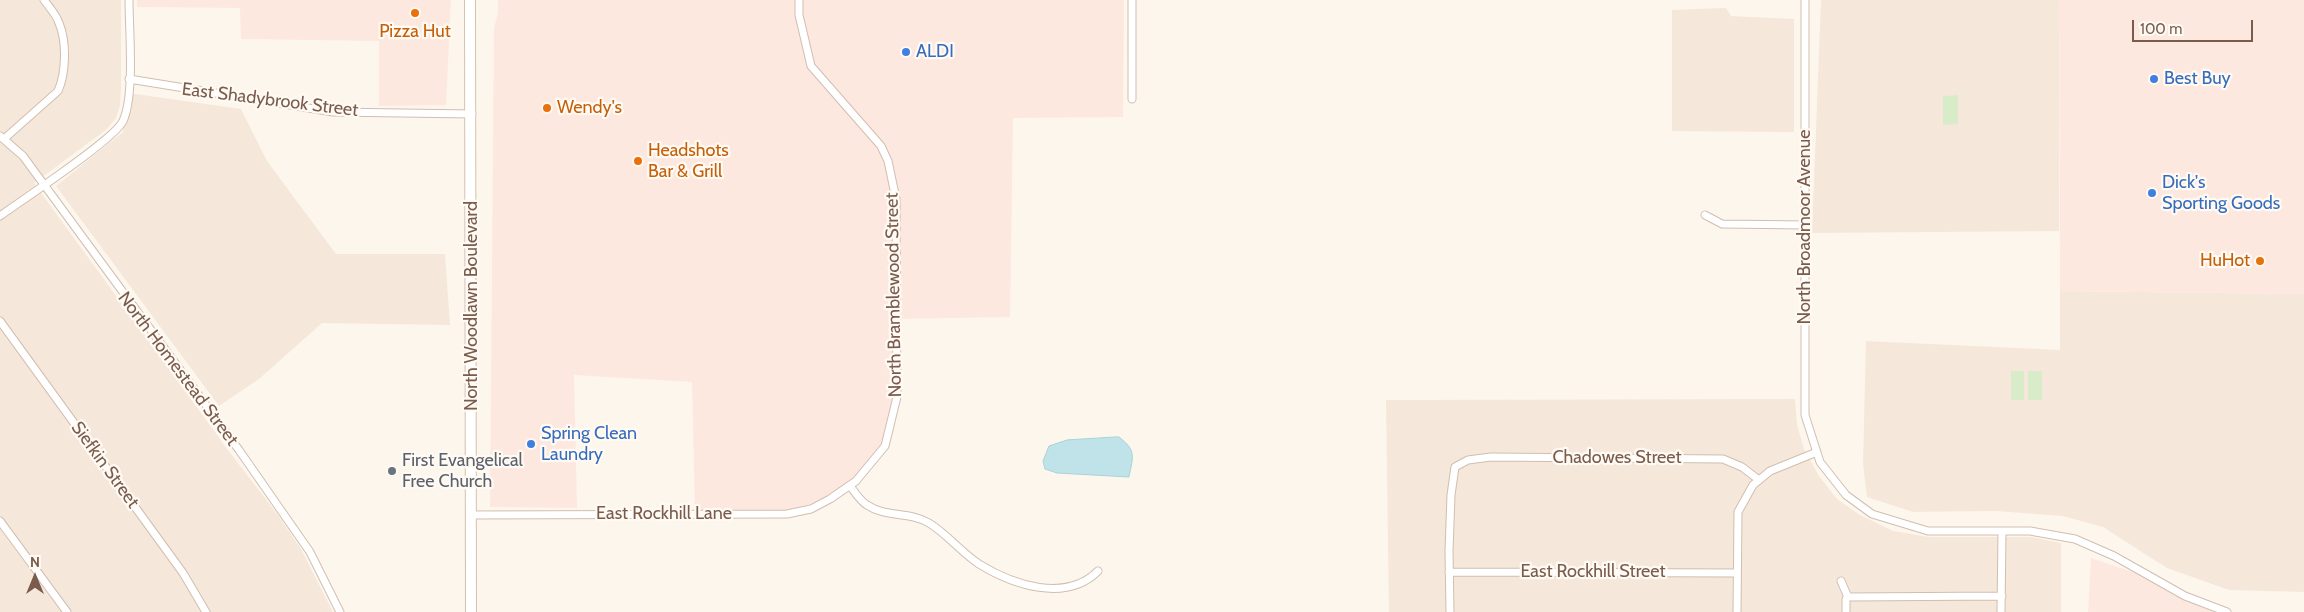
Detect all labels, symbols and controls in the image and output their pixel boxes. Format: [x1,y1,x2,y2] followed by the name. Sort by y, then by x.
[409,7,421,19] marker: Pizza Hut
[2134,10,2255,42] scale bar
[2140,20,2182,38] text: 100 m
[379,21,451,43] place label: Pizza Hut
[916,41,954,63] place label: ALDI
[900,46,912,58] marker: ALDI
[2164,68,2231,90] place label: Best Buy
[2148,73,2160,85] marker: Best Buy
[181,78,359,122] street label: East Shadybrook Street
[557,97,622,119] place label: Wendy's
[541,102,553,114] marker: Wendy's
[1794,130,1816,324] street label: North Broadmoor Avenue
[648,140,729,182] place label: Headshots Bar & Grill
[632,155,644,167] marker: Headshots Bar & Grill
[2162,172,2280,214] place label: Dick's Sporting Goods
[2146,187,2158,199] marker: Dick's Sporting Goods
[881,192,907,398] street label: North Bramblewood Street
[461,201,483,411] street label: North Woodlawn Boulevard
[2200,250,2250,272] place label: HuHot
[2254,255,2266,267] marker: HuHot
[113,288,243,450] street label: North Homestead Street
[66,418,144,512] street label: Siefkin Street
[541,423,637,466] place label: Spring Clean Laundry
[525,438,537,450] marker: Spring Clean Laundry
[1552,447,1682,469] street label: Chadowes Street
[402,450,523,492] place label: First Evangelical Free Church
[386,465,398,477] marker: First Evangelical Free Church
[596,503,732,525] street label: East Rockhill Lane
[10,552,60,602] north arrow
[30,553,40,571] text: N
[1520,561,1666,583] street label: East Rockhill Street

